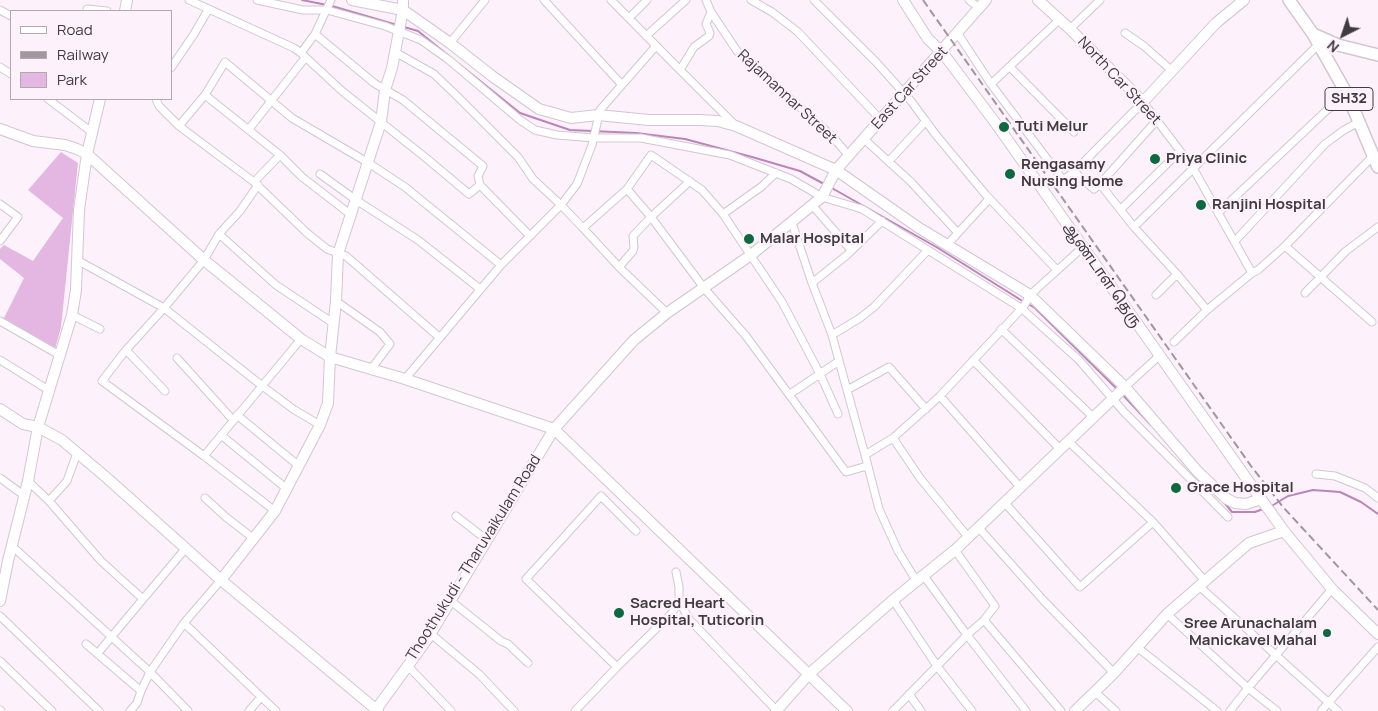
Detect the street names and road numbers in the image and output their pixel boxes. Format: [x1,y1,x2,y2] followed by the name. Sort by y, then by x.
[1074,33,1164,129] street label: North Car Street
[868,43,952,133] street label: East Car Street
[733,46,841,148] street label: Rajamannar Street
[1325,88,1373,110] road number: SH32
[1059,219,1145,331] street label: ஆண்டாள் தெரு
[403,452,545,664] street label: Thoothukudi - Tharuvaikulam Road

